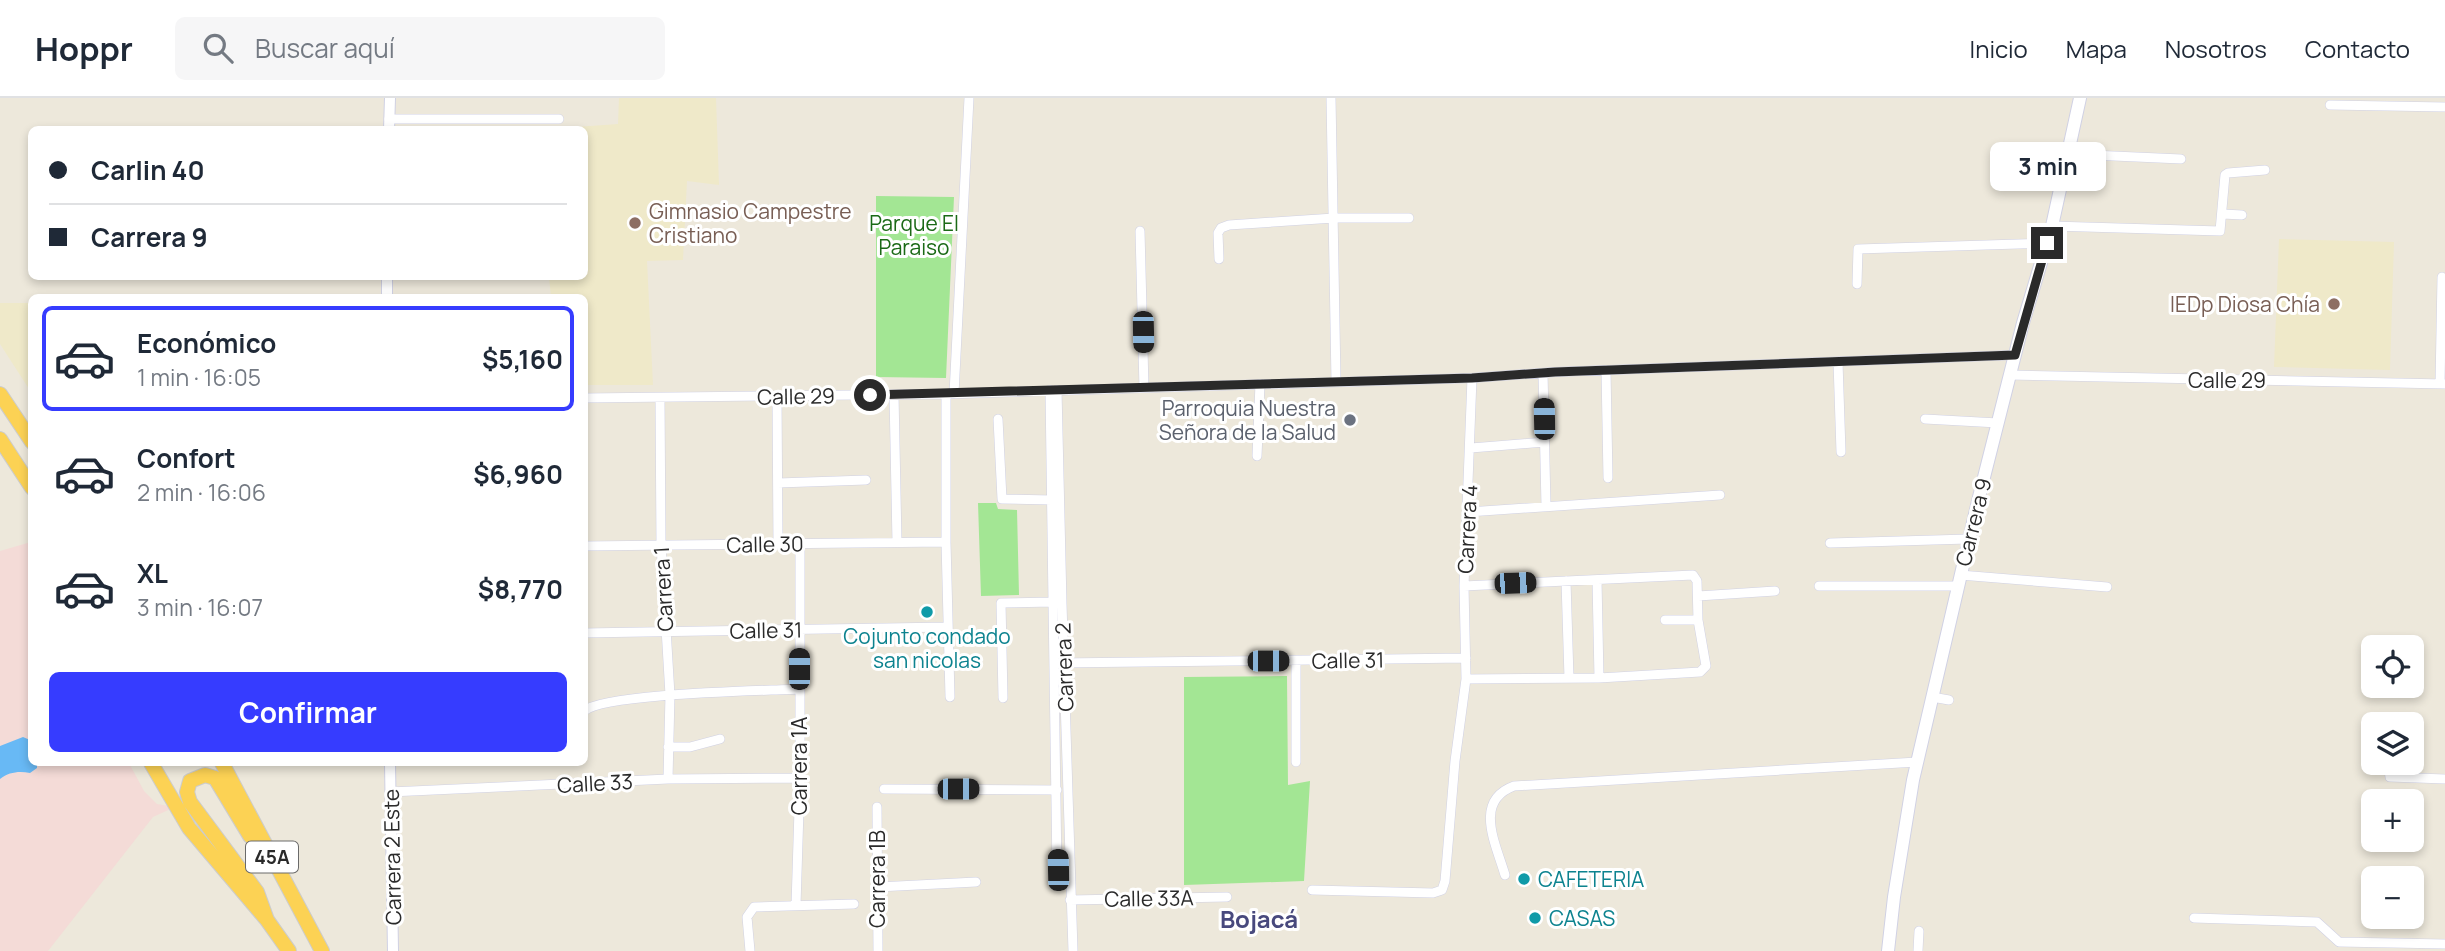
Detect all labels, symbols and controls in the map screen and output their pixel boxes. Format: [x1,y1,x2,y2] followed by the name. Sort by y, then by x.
[175,17,665,80] search box
[35,26,133,71] text: Hoppr
[199,29,237,67] icon: search
[255,30,395,66] text: Buscar aquí
[1970,32,2028,65] text: Inicio
[2066,32,2127,65] text: Mapa
[2165,32,2267,65] text: Nosotros
[2305,32,2410,65] text: Contacto
[1989,142,2105,190] callout: 3 min
[2018,150,2078,182] text: 3 min
[91,152,205,188] text: Carlin 40
[649,197,851,249] place label: Gimnasio Campestre Cristiano
[869,209,959,261] park label: Parque El Paraiso
[627,215,643,231] marker: Gimnasio Campestre Cristiano
[91,219,208,255] text: Carrera 9
[2031,227,2063,259] route end
[2170,290,2320,318] place label: IEDp Diosa Chía
[2326,296,2342,312] marker: IEDp Diosa Chía
[1133,311,1154,353] car
[137,325,276,361] text: Económico
[53,327,116,390] icon: car
[482,341,563,377] text: $5,160
[137,361,261,393] text: 1 min · 16:05
[2188,366,2266,394] street label: Calle 29
[854,379,886,411] route start
[757,381,835,411] street label: Calle 29
[1159,394,1336,446] place label: Parroquia Nuestra Señora de la Salud
[1534,398,1555,440] car
[1342,412,1358,428] marker: Parroquia Nuestra Señora de la Salud
[137,440,236,476] text: Confort
[53,442,116,505] icon: car
[473,456,563,492] text: $6,960
[1949,475,1997,569] street label: Carrera 9
[137,476,266,508] text: 2 min · 16:06
[1451,484,1483,574] street label: Carrera 4
[726,529,804,559] street label: Calle 30
[647,546,679,632] street label: Carrera 1
[137,555,168,591] text: XL
[53,557,116,620] icon: car
[478,571,563,607] text: $8,770
[1494,572,1537,594] car
[137,591,263,623] text: 3 min · 16:07
[919,604,935,620] marker: Cojunto condado san nicolas
[729,615,803,645] street label: Calle 31
[843,622,1011,674] place label: Cojunto condado san nicolas
[1048,622,1080,712] street label: Carrera 2
[2361,635,2424,929] map controls
[2361,635,2424,698] button: locate
[1311,645,1385,675] street label: Calle 31
[789,648,810,690] car
[1248,651,1290,672] car
[49,672,567,752] button: Confirmar
[2361,712,2424,775] button: layers
[785,717,813,815] street label: Carrera 1A
[556,767,634,799] street label: Calle 33
[938,779,980,800] car
[377,789,407,925] street label: Carrera 2 Este
[2361,789,2424,852] button: +
[863,830,891,928] street label: Carrera 1B
[246,842,298,872] road number: 45A
[1048,849,1069,891] car
[1538,865,1644,893] place label: CAFETERIA
[2361,866,2424,929] button: −
[1516,871,1532,887] marker: CAFETERIA
[1104,883,1194,913] street label: Calle 33A
[1220,902,1298,935] district label: Bojacá
[1549,904,1615,932] place label: CASAS
[1527,910,1543,926] marker: CASAS

